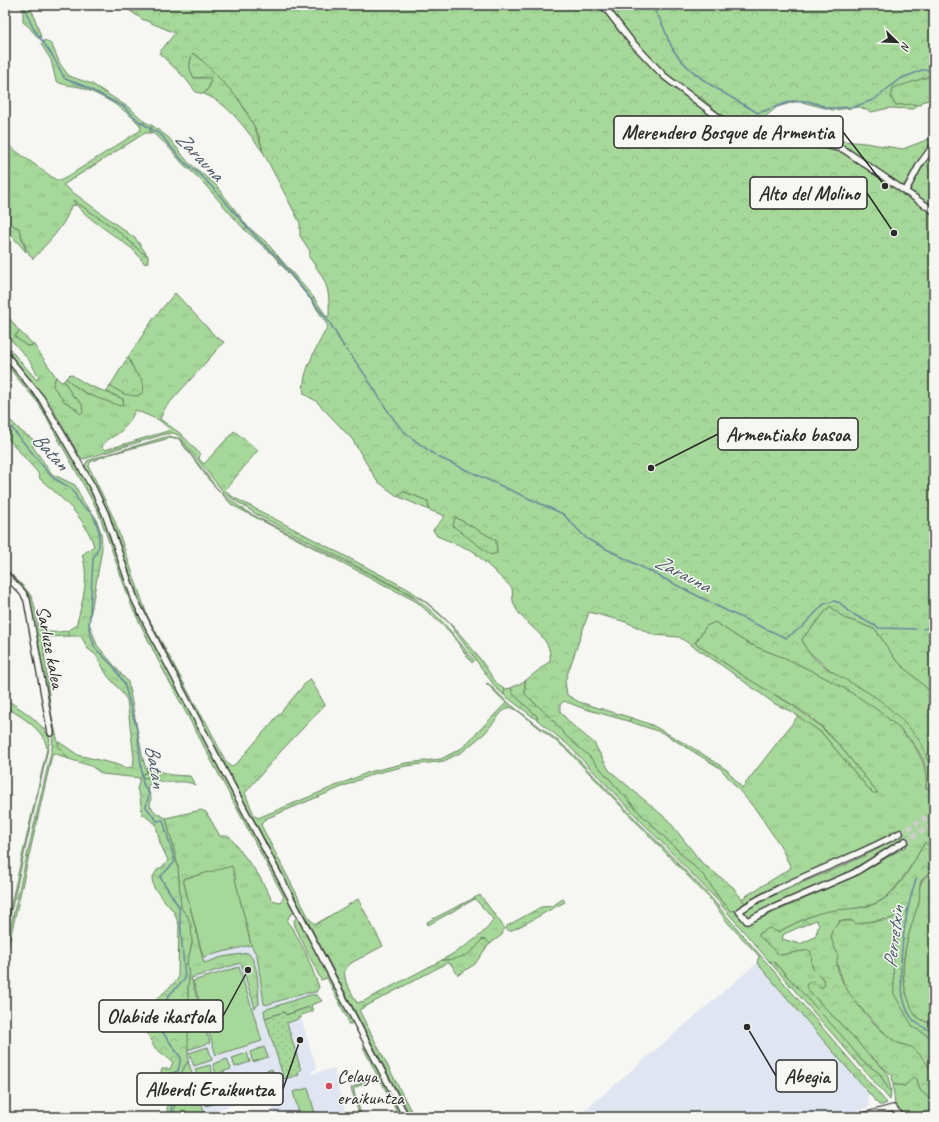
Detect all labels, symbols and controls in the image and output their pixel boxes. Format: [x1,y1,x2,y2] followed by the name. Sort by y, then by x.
[877,22,917,62] north arrow
[898,40,914,54] text: N
[614,116,843,148] callout: Merendero Bosque de Armentia
[622,120,836,145] text: Merendero Bosque de Armentia
[170,126,231,188] water label: Zarauna
[750,177,867,209] callout: Alto del Molino
[758,181,861,206] text: Alto del Molino
[718,418,858,450] callout: Armentiako basoa
[726,422,852,447] text: Armentiako basoa
[27,427,76,477] water label: Batan
[651,549,717,599] water label: Zarauna
[30,604,70,693] street label: Sarluze kalea
[139,743,172,791] water label: Batan
[877,903,910,970] water label: Perretxin
[99,1000,223,1032] callout: Olabide ikastola
[107,1004,217,1029] text: Olabide ikastola
[776,1060,837,1092] callout: Abegia
[337,1064,405,1110] place label: Celaya eraikuntza
[784,1064,831,1089] text: Abegia
[137,1073,283,1105] callout: Alberdi Eraikuntza
[146,1077,276,1102] text: Alberdi Eraikuntza
[324,1081,334,1091] marker: Celaya eraikuntza

